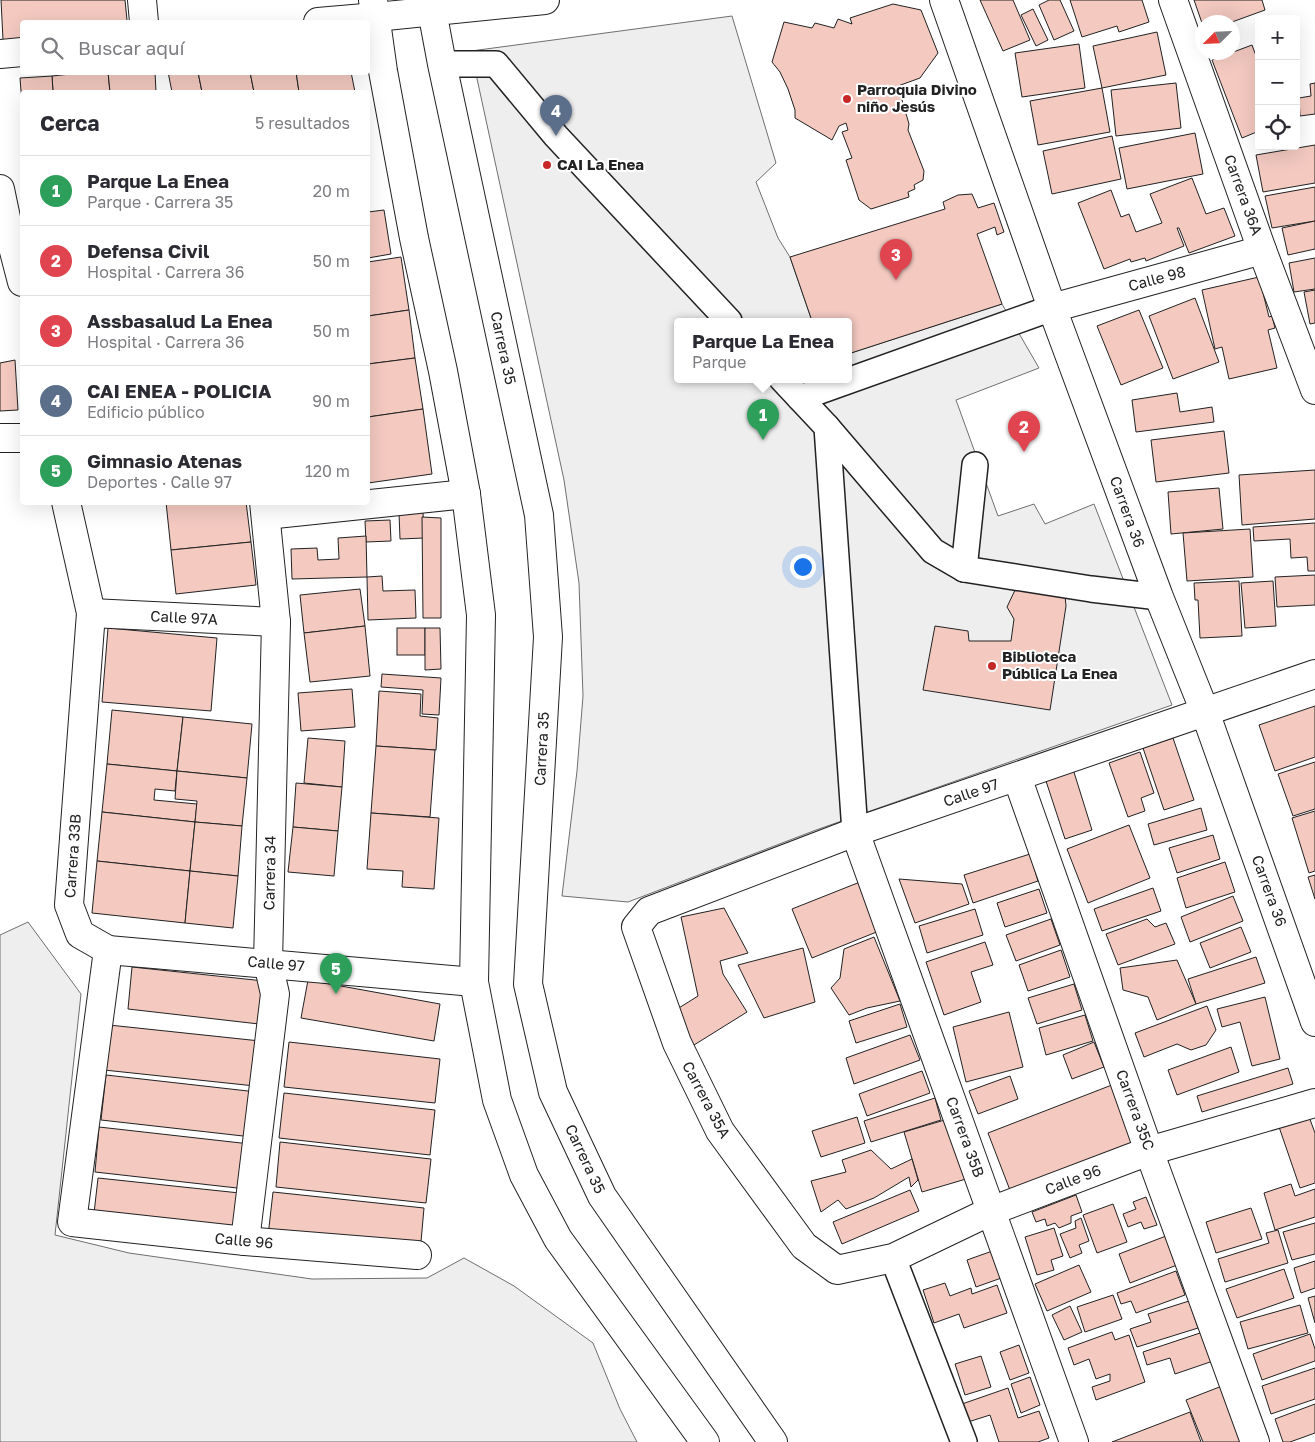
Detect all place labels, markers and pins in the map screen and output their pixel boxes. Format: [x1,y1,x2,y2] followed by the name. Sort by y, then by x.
[857,80,977,115] place label: Parroquia Divino niño Jesús
[841,93,853,105] marker: Parroquia Divino niño Jesús
[540,95,572,136] pin: 4
[557,155,644,173] place label: CAI La Enea
[541,159,553,171] marker: CAI La Enea
[880,239,912,280] pin: 3
[747,399,779,440] pin: 1
[1008,411,1040,452] pin: 2
[1002,647,1118,682] place label: Biblioteca Pública La Enea
[986,660,998,672] marker: Biblioteca Pública La Enea
[320,953,352,994] pin: 5

